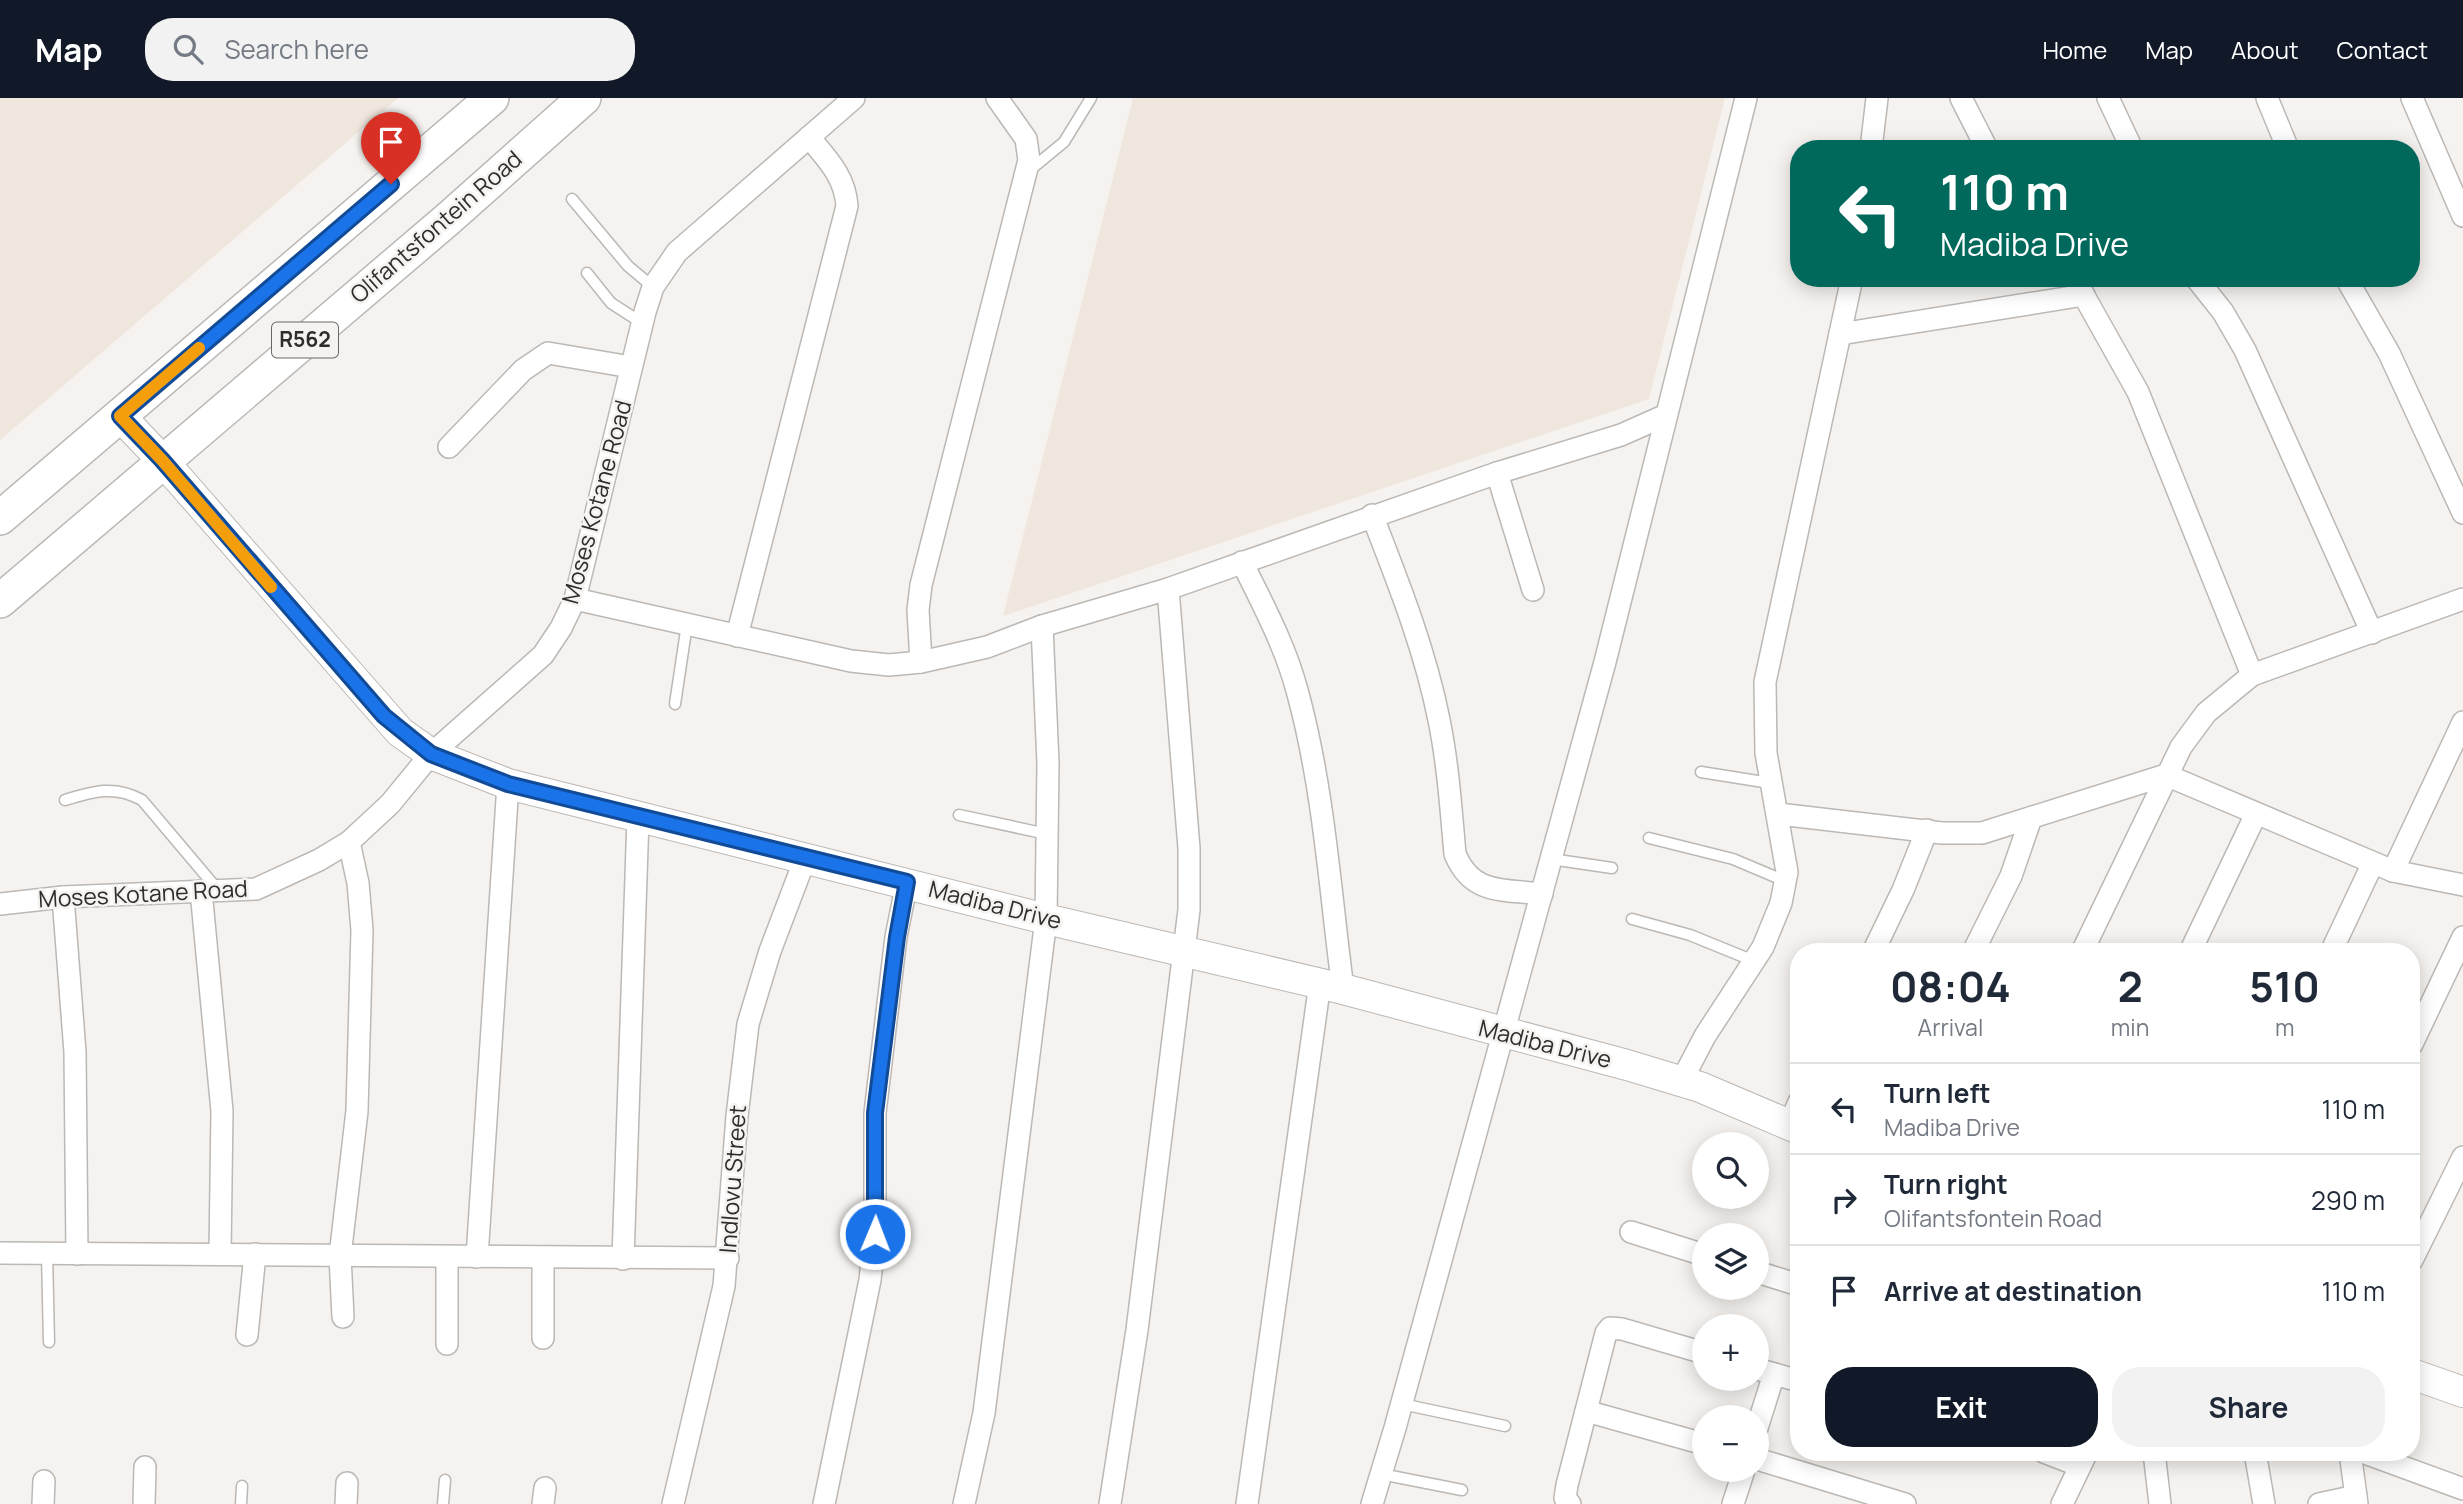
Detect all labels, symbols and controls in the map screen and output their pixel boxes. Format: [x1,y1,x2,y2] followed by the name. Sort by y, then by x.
[145,18,635,81] search box
[35,27,103,72] text: Map
[169,30,207,68] icon: search
[225,31,369,67] text: Search here
[2042,33,2107,66] text: Home
[2145,33,2193,66] text: Map
[2231,33,2299,66] text: About
[2337,33,2428,66] text: Contact
[361,112,421,184] pin
[372,123,410,161] icon: arrive
[343,143,528,310] street label: Olifantsfontein Road
[1940,158,2069,225] text: 110 m
[1825,168,1916,259] icon: left
[1940,222,2129,266] text: Madiba Drive
[272,322,338,358] road number: R562
[553,396,639,607] street label: Moses Kotane Road
[38,872,248,914] street label: Moses Kotane Road
[925,872,1065,936] street label: Madiba Drive
[1890,957,2011,1015] text: 08:04
[2118,957,2143,1015] text: 2
[2249,957,2320,1015] text: 510
[1475,1011,1615,1075] street label: Madiba Drive
[1918,1011,1983,1043] text: Arrival
[2111,1011,2149,1043] text: min
[2275,1011,2294,1043] text: m
[1884,1075,1991,1111] text: Turn left
[1825,1090,1863,1128] icon: left
[2322,1091,2385,1127] text: 110 m
[711,1104,753,1254] street label: Indlovu Street
[1884,1111,2020,1143] text: Madiba Drive
[1692,1132,1769,1482] map controls
[1692,1132,1769,1209] button: search
[1884,1166,2008,1202] text: Turn right
[1825,1181,1863,1219] icon: right
[2311,1182,2385,1218] text: 290 m
[838,1197,912,1271] position arrow
[1884,1202,2102,1234] text: Olifantsfontein Road
[1692,1223,1769,1300] button: layers
[1825,1272,1863,1310] icon: arrive
[1884,1273,2142,1309] text: Arrive at destination
[2322,1273,2385,1309] text: 110 m
[1692,1314,1769,1391] button: +
[1825,1367,2098,1447] button: Exit
[2112,1367,2385,1447] button: Share
[1692,1405,1769,1482] button: −

